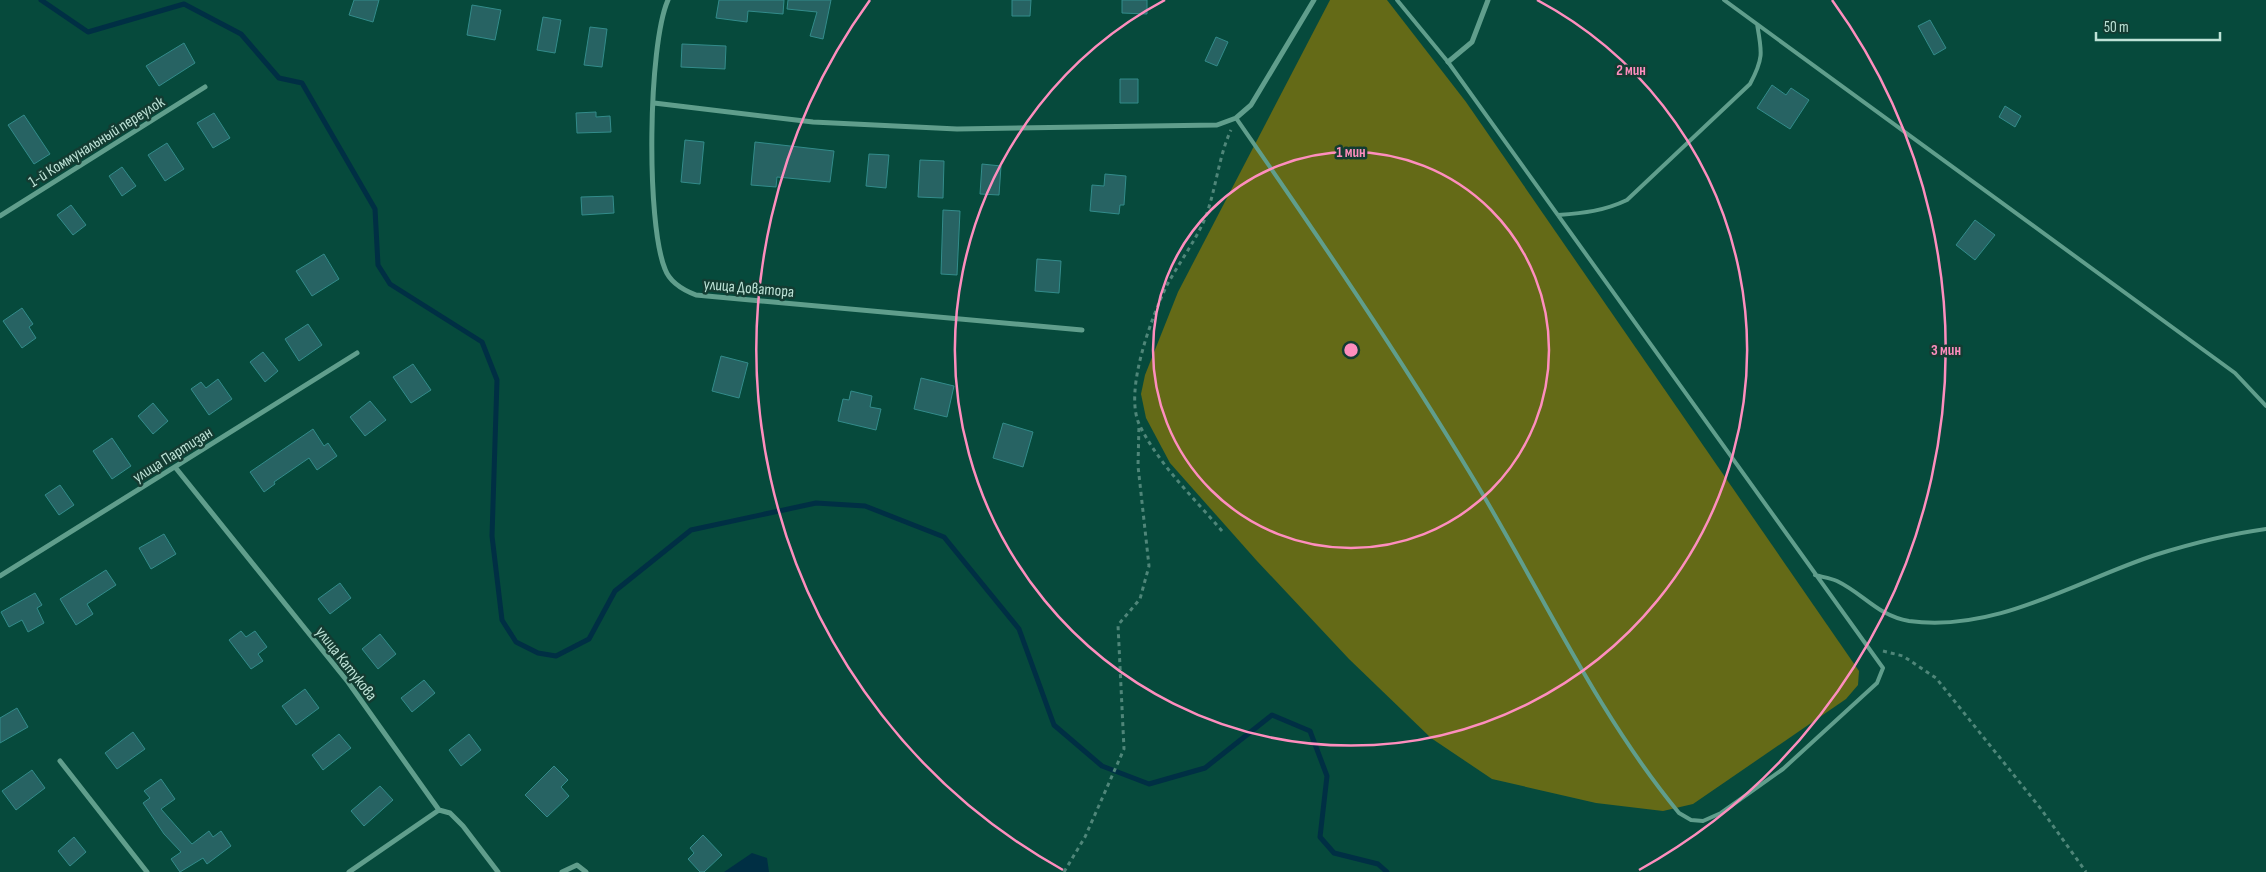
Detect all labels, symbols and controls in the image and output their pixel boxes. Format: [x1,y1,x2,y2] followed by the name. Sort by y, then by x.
[2096,10,2220,42] scale bar
[2104,18,2129,37] text: 50 m
[1616,61,1646,80] text: 2 мин
[25,92,169,192] street label: 1-й Коммунальный переулок
[1336,143,1366,162] text: 1 мин
[703,275,795,302] street label: улица Доватора
[1342,341,1360,359] centre of rings
[1931,341,1961,360] text: 3 мин
[130,423,216,487] street label: улица Партизан
[311,623,381,705] street label: улица Катукова

